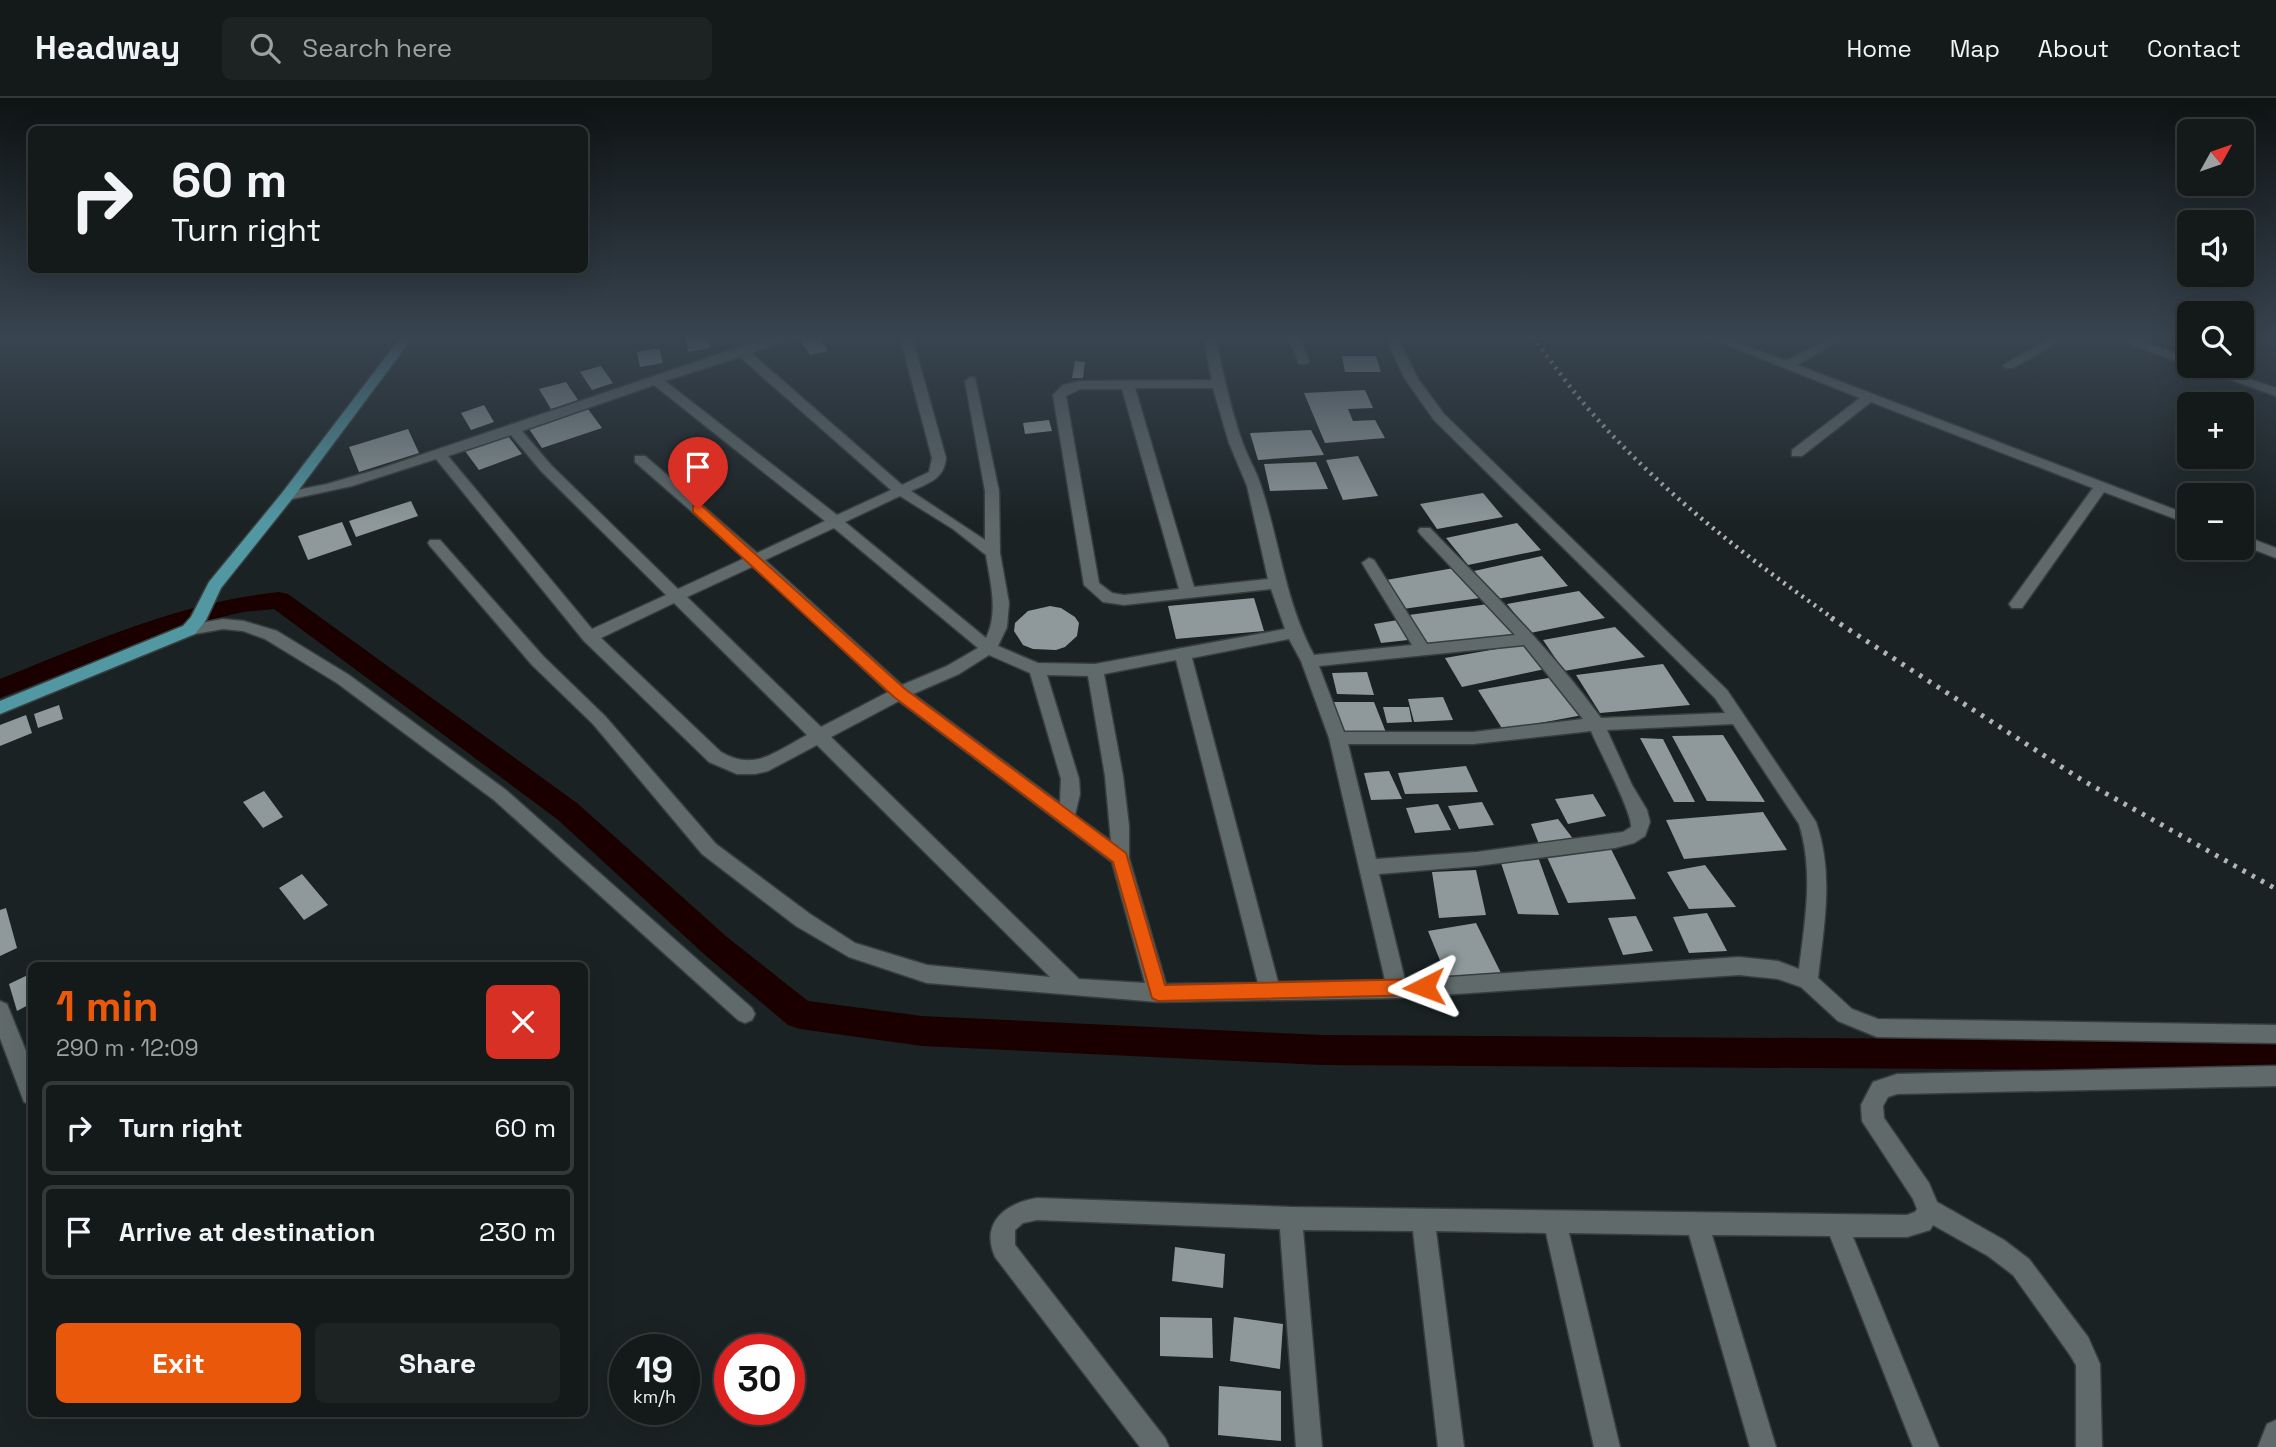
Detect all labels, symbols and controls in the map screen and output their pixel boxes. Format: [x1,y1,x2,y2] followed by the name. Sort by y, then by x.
[222,17,712,80] search box
[35,27,180,69] text: Headway
[246,29,284,67] icon: search
[302,31,452,65] text: Search here
[1846,33,1912,64] text: Home
[1950,33,2000,64] text: Map
[2038,33,2109,64] text: About
[2147,33,2241,64] text: Contact
[2177,119,2254,196] north arrow
[2177,119,2254,560] map controls
[171,149,287,211] text: 60 m
[56,154,147,245] icon: right
[171,210,321,250] text: Turn right
[2177,210,2254,287] button: sound
[2177,301,2254,378] button: search
[2177,392,2254,469] button: +
[668,437,728,509] pin
[679,448,717,486] icon: arrive
[2177,483,2254,560] button: −
[1387,950,1461,1024] position arrow
[56,980,159,1033] text: 1 min
[486,985,560,1059] button: close
[56,1033,199,1063] text: 290 m · 12:09
[60,1109,98,1147] icon: right
[119,1111,243,1145] text: Turn right
[494,1111,556,1145] text: 60 m
[60,1213,98,1251] icon: arrive
[119,1215,376,1249] text: Arrive at destination
[479,1215,556,1249] text: 230 m
[56,1323,301,1403] button: Exit
[315,1323,560,1403] button: Share
[714,1334,805,1425] speed limit sign: 30
[636,1348,673,1392] text: 19
[633,1385,676,1408] text: km/h

